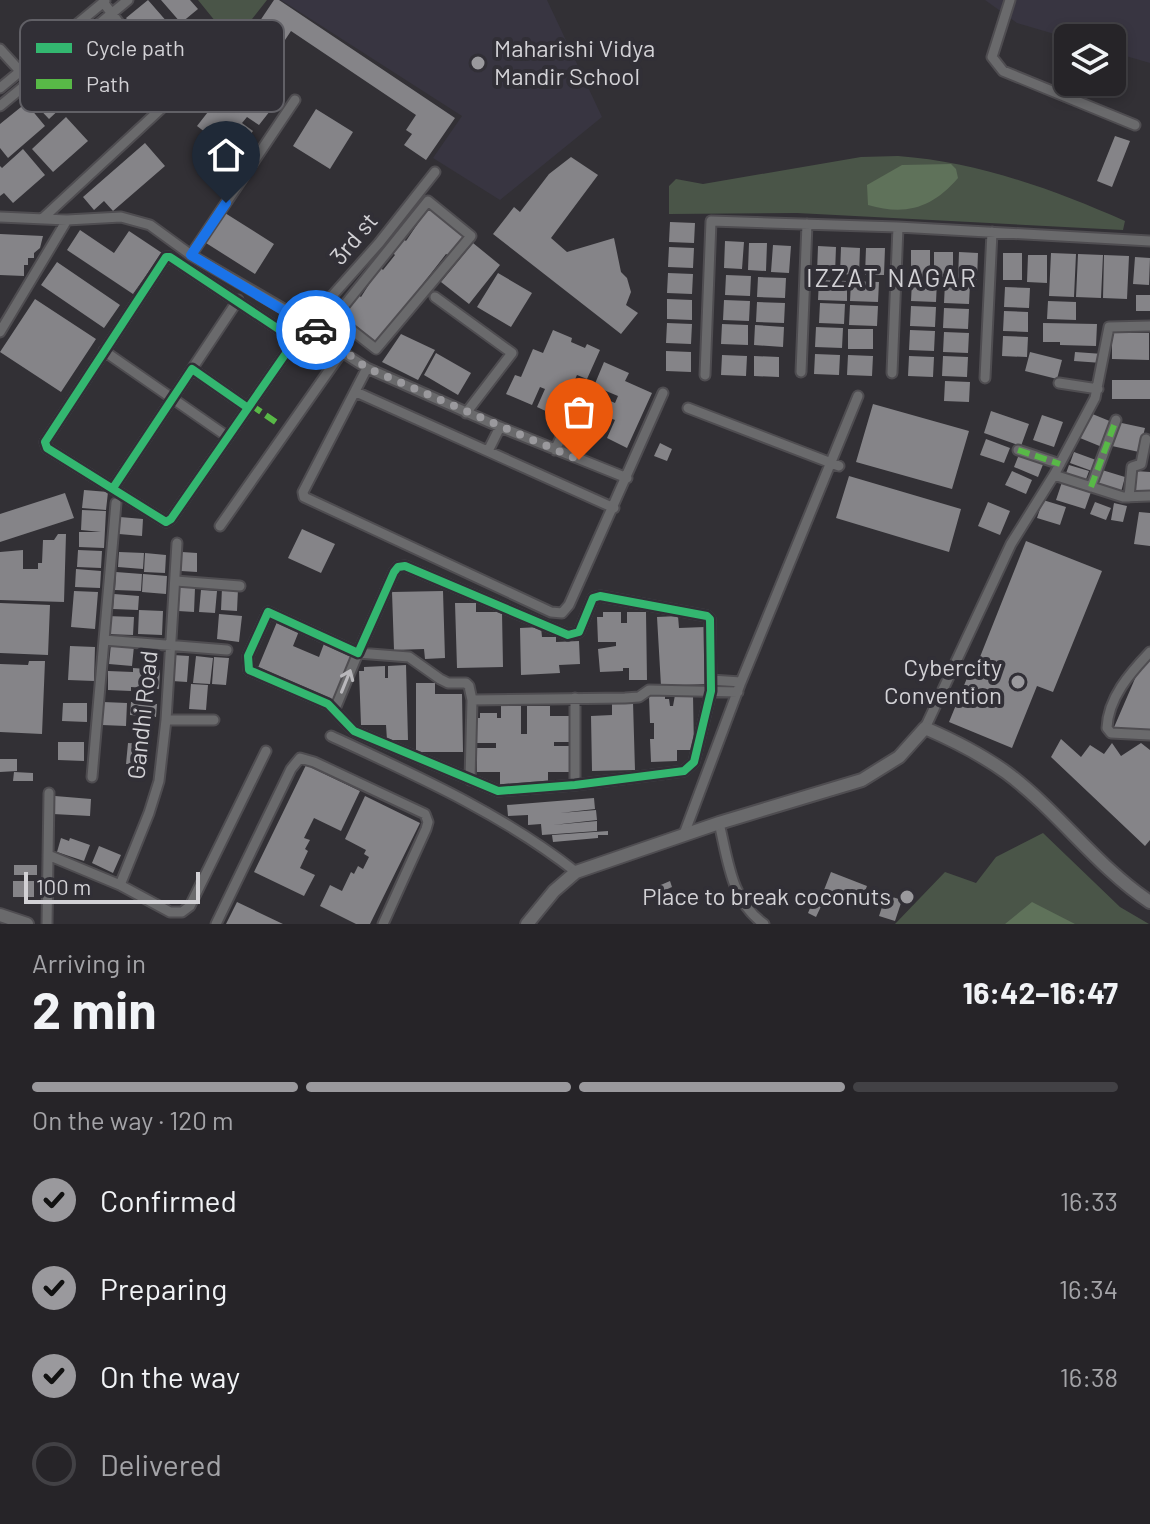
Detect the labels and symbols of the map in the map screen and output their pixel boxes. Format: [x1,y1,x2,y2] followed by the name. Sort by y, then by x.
[20,20,284,112] legend
[494,33,655,90] place label: Maharishi Vidya Mandir School
[86,34,185,60] text: Cycle path
[469,54,487,72] marker: Maharishi Vidya Mandir School
[86,70,130,96] text: Path
[192,121,260,203] pin
[323,206,383,270] street label: 3rd st
[806,261,978,292] district label: IZZAT NAGAR
[276,290,356,370] courier
[545,378,613,460] pin
[120,649,163,781] street label: Gandhi Road
[884,652,1002,709] place label: Cybercity Convention
[340,669,355,694] one-way arrow
[1009,673,1027,691] marker: Cybercity Convention
[24,868,200,904] scale bar
[642,881,891,910] place label: Place to break coconuts
[898,888,916,906] marker: Place to break coconuts

